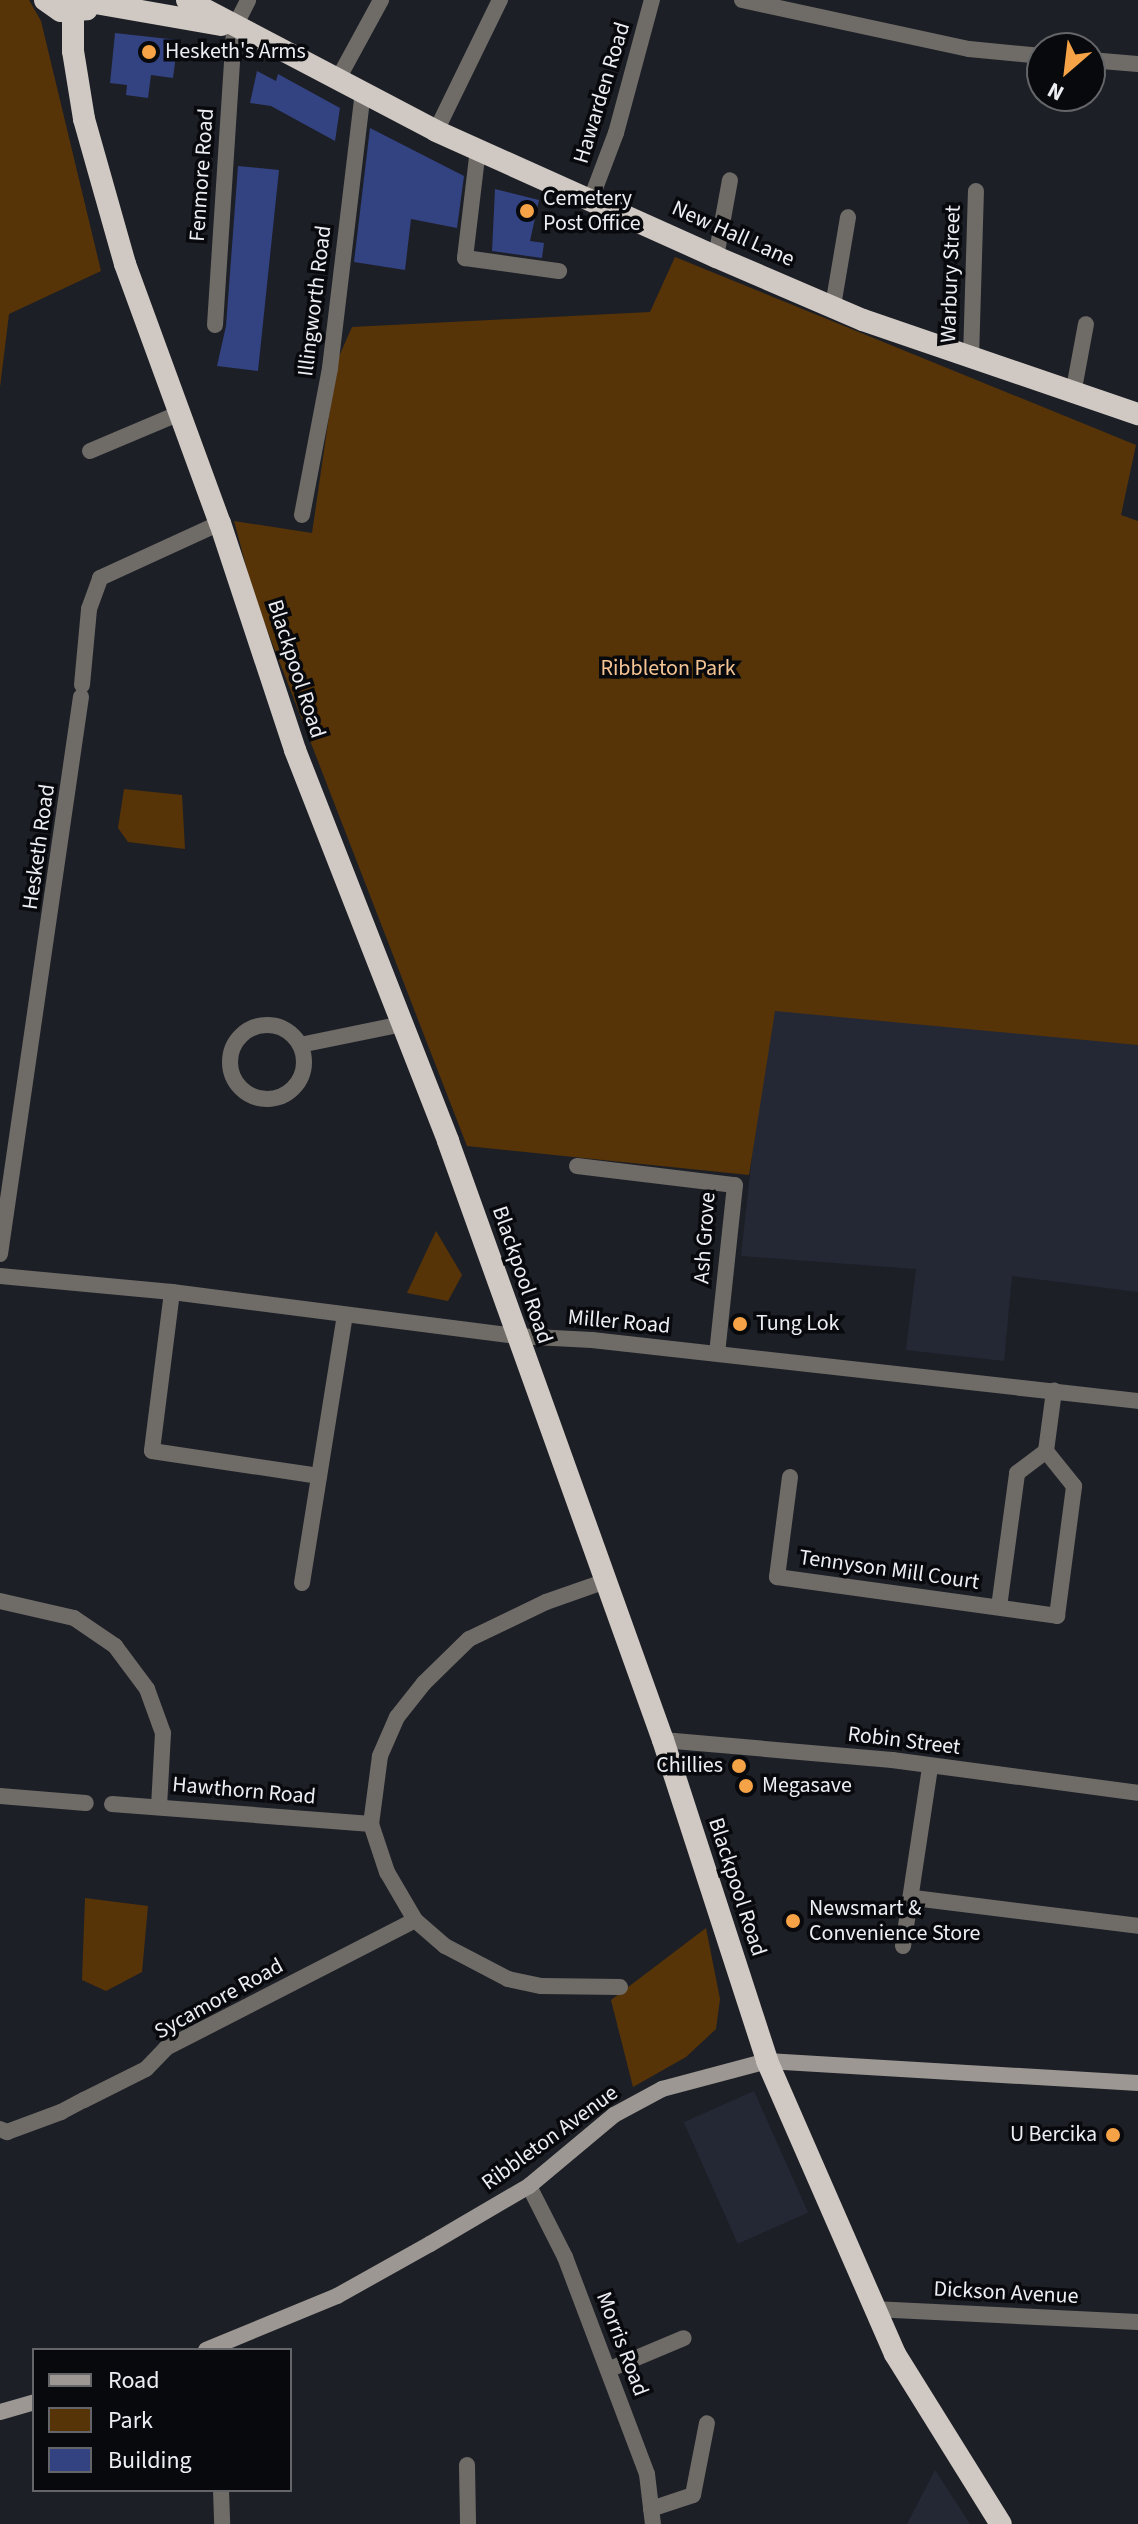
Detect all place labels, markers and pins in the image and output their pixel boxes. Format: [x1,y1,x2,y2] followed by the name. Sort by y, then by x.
[165,39,306,65] place label: Hesketh's Arms
[140,43,158,61] marker: Hesketh's Arms
[543,185,641,236] place label: Cemetery Post Office
[518,202,536,220] marker: Cemetery Post Office
[756,1311,840,1337] place label: Tung Lok
[731,1315,749,1333] marker: Tung Lok
[656,1753,723,1779] place label: Chillies
[730,1757,748,1775] marker: Chillies
[762,1773,852,1799] place label: Megasave
[737,1777,755,1795] marker: Megasave
[809,1895,981,1946] place label: Newsmart & Convenience Store
[784,1912,802,1930] marker: Newsmart & Convenience Store
[1010,2122,1097,2148] place label: U Bercika
[1104,2126,1122,2144] marker: U Bercika

